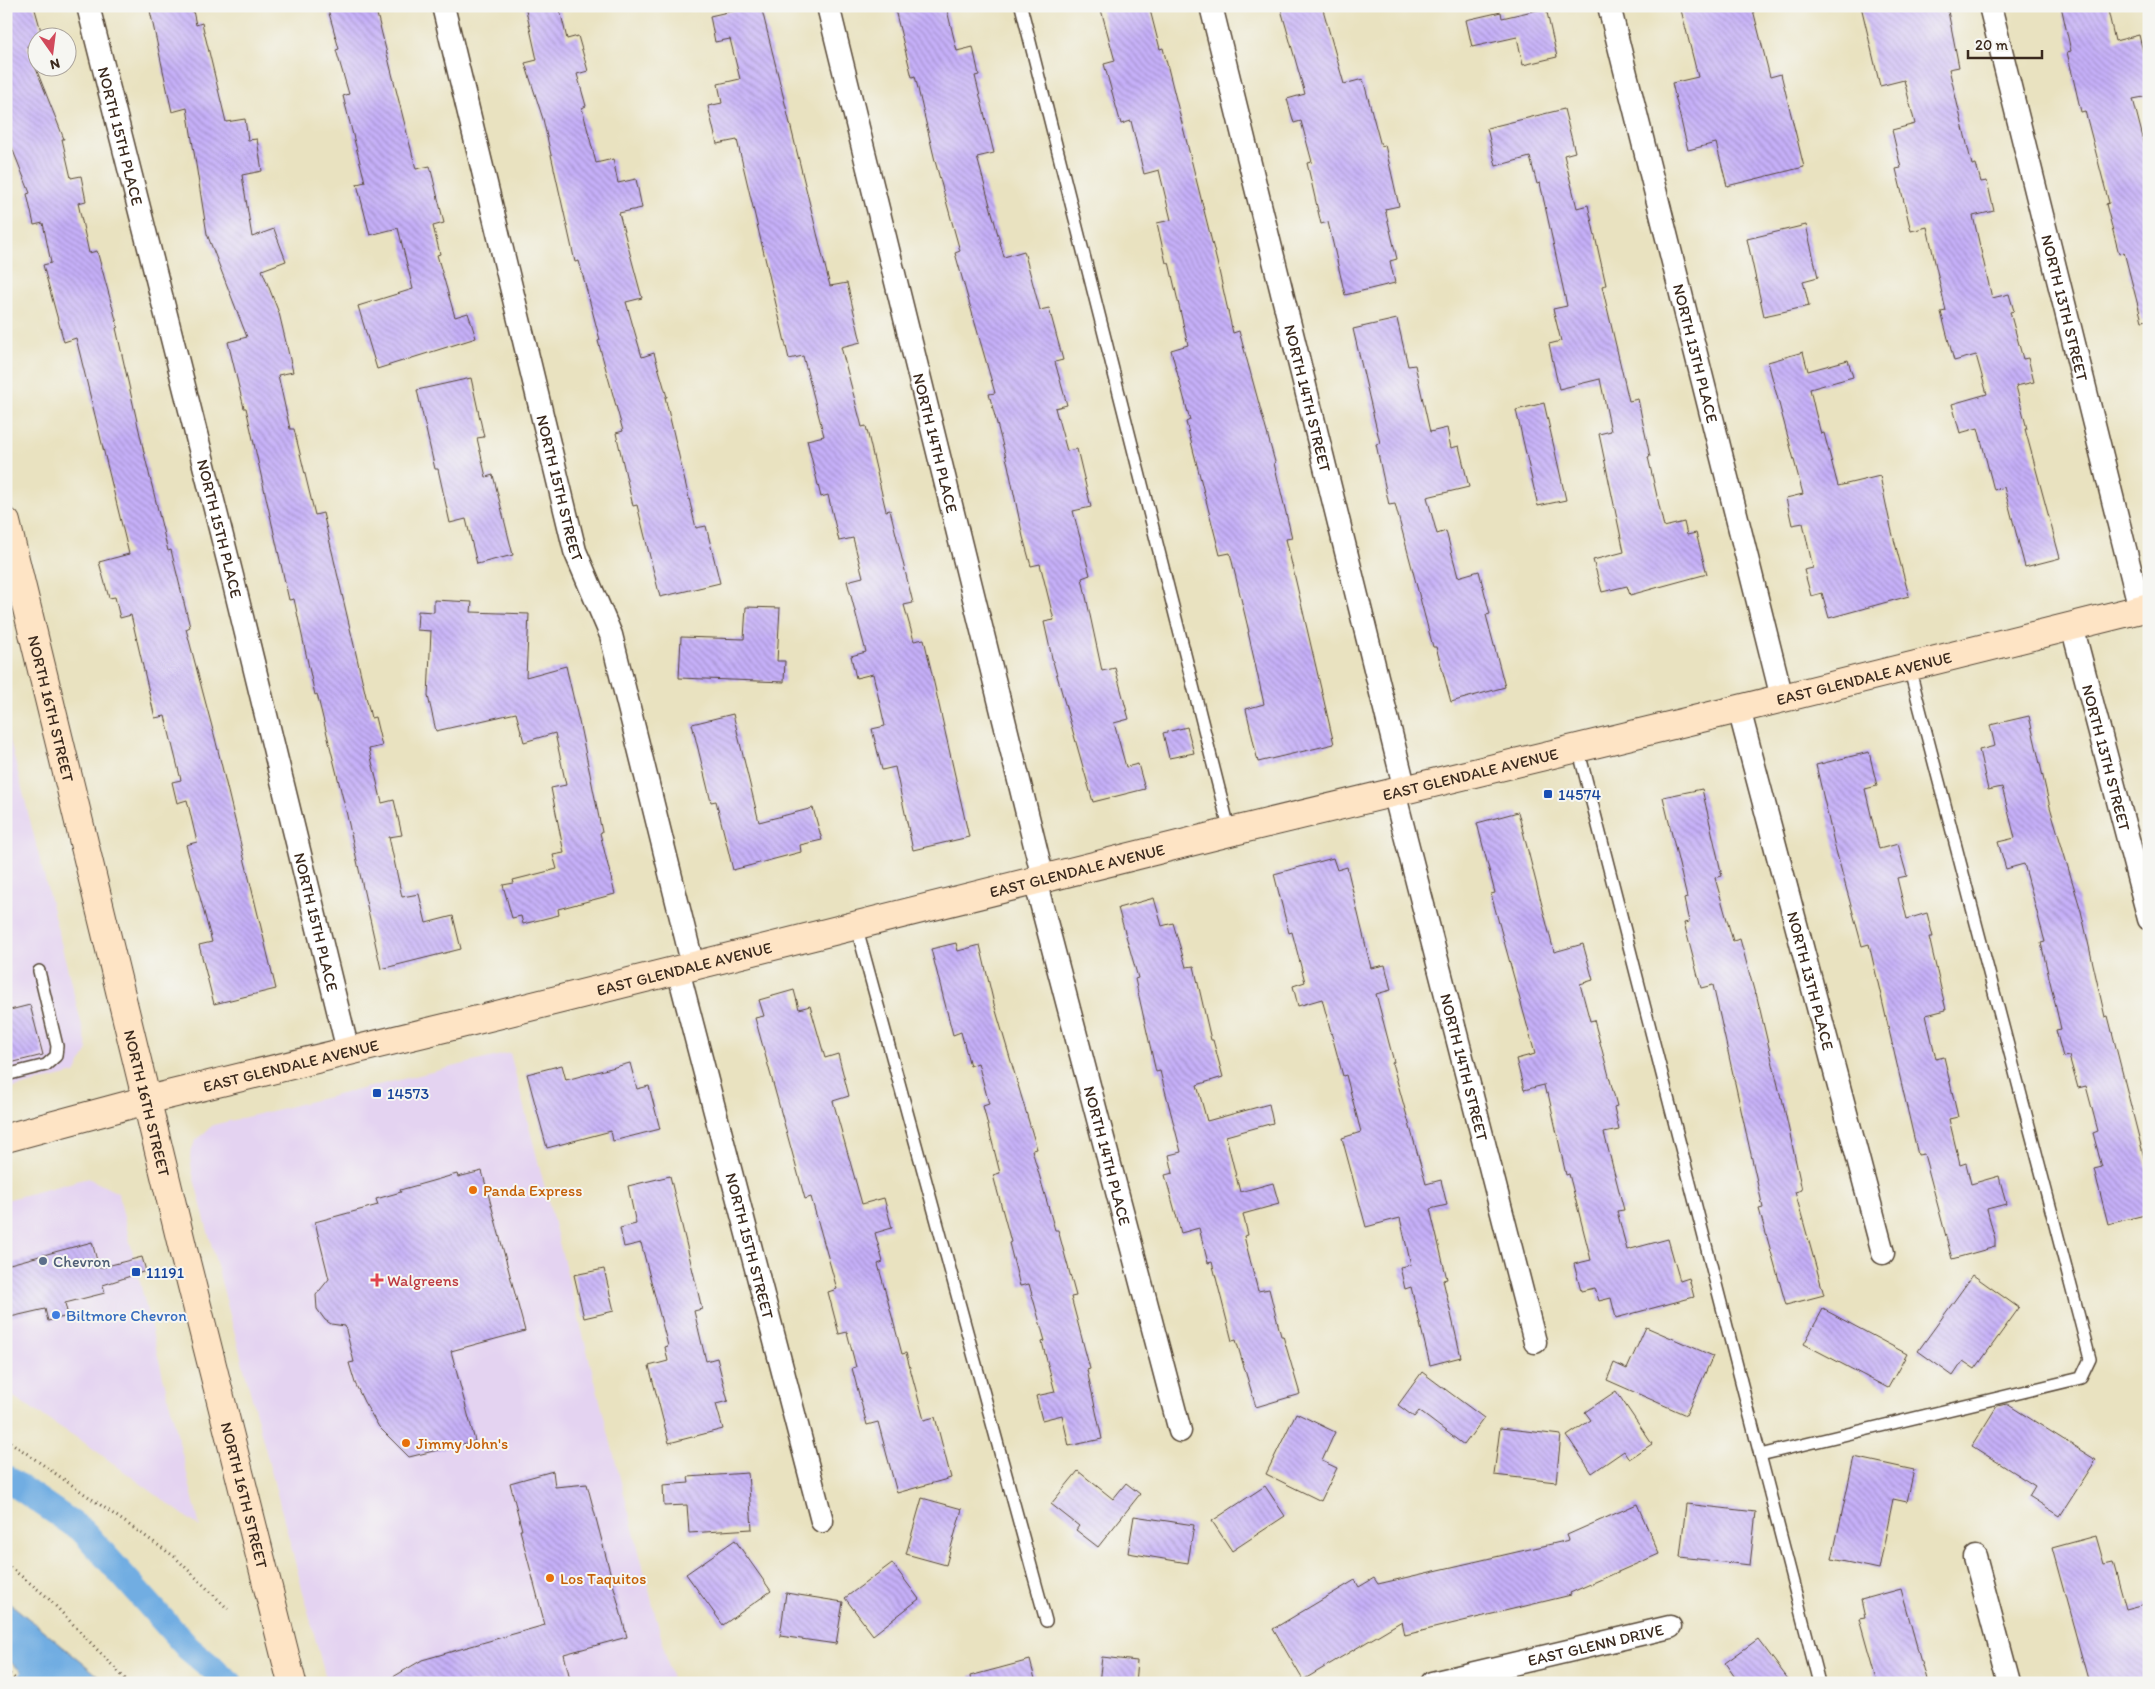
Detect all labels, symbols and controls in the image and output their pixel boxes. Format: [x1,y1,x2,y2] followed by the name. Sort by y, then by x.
[28,28,78,78] north arrow
[1968,28,2041,60] scale bar
[1975,36,2009,54] text: 20 m
[48,55,62,74] text: N
[94,65,147,207] street label: NORTH 15TH PLACE
[2038,232,2092,383] street label: NORTH 13TH STREET
[1669,282,1722,425] street label: NORTH 13TH PLACE
[1281,322,1335,474] street label: NORTH 14TH STREET
[909,371,962,515] street label: NORTH 14TH PLACE
[533,413,588,564] street label: NORTH 15TH STREET
[193,457,247,600] street label: NORTH 15TH PLACE
[24,633,78,784] street label: NORTH 16TH STREET
[1774,647,1954,709] street label: EAST GLENDALE AVENUE
[2078,682,2135,833] street label: NORTH 13TH STREET
[1381,744,1560,804] street label: EAST GLENDALE AVENUE
[1558,785,1601,804] place label: 14574
[1542,788,1554,800] marker: 14574
[987,839,1167,901] street label: EAST GLENDALE AVENUE
[290,851,343,993] street label: NORTH 15TH PLACE
[1783,909,1838,1052] street label: NORTH 13TH PLACE
[595,937,774,999] street label: EAST GLENDALE AVENUE
[1437,991,1493,1143] street label: NORTH 14TH STREET
[120,1028,174,1178] street label: NORTH 16TH STREET
[201,1035,381,1096] street label: EAST GLENDALE AVENUE
[387,1084,429,1103] place label: 14573
[1080,1084,1135,1227] street label: NORTH 14TH PLACE
[371,1087,383,1099] marker: 14573
[722,1171,778,1321] street label: NORTH 15TH STREET
[483,1181,582,1200] place label: Panda Express
[467,1184,479,1196] marker: Panda Express
[53,1252,110,1271] place label: Chevron
[37,1255,49,1267] marker: Chevron
[146,1263,185,1282] place label: 11191
[130,1266,142,1278] marker: 11191
[387,1271,459,1290] place label: Walgreens
[371,1274,383,1286] marker: Walgreens
[66,1306,187,1325] place label: Biltmore Chevron
[50,1309,62,1321] marker: Biltmore Chevron
[217,1420,272,1570] street label: NORTH 16TH STREET
[416,1434,508,1453] place label: Jimmy John's
[400,1437,412,1449] marker: Jimmy John's
[560,1569,646,1588] place label: Los Taquitos
[544,1572,556,1584] marker: Los Taquitos
[1526,1619,1665,1670] street label: EAST GLENN DRIVE

